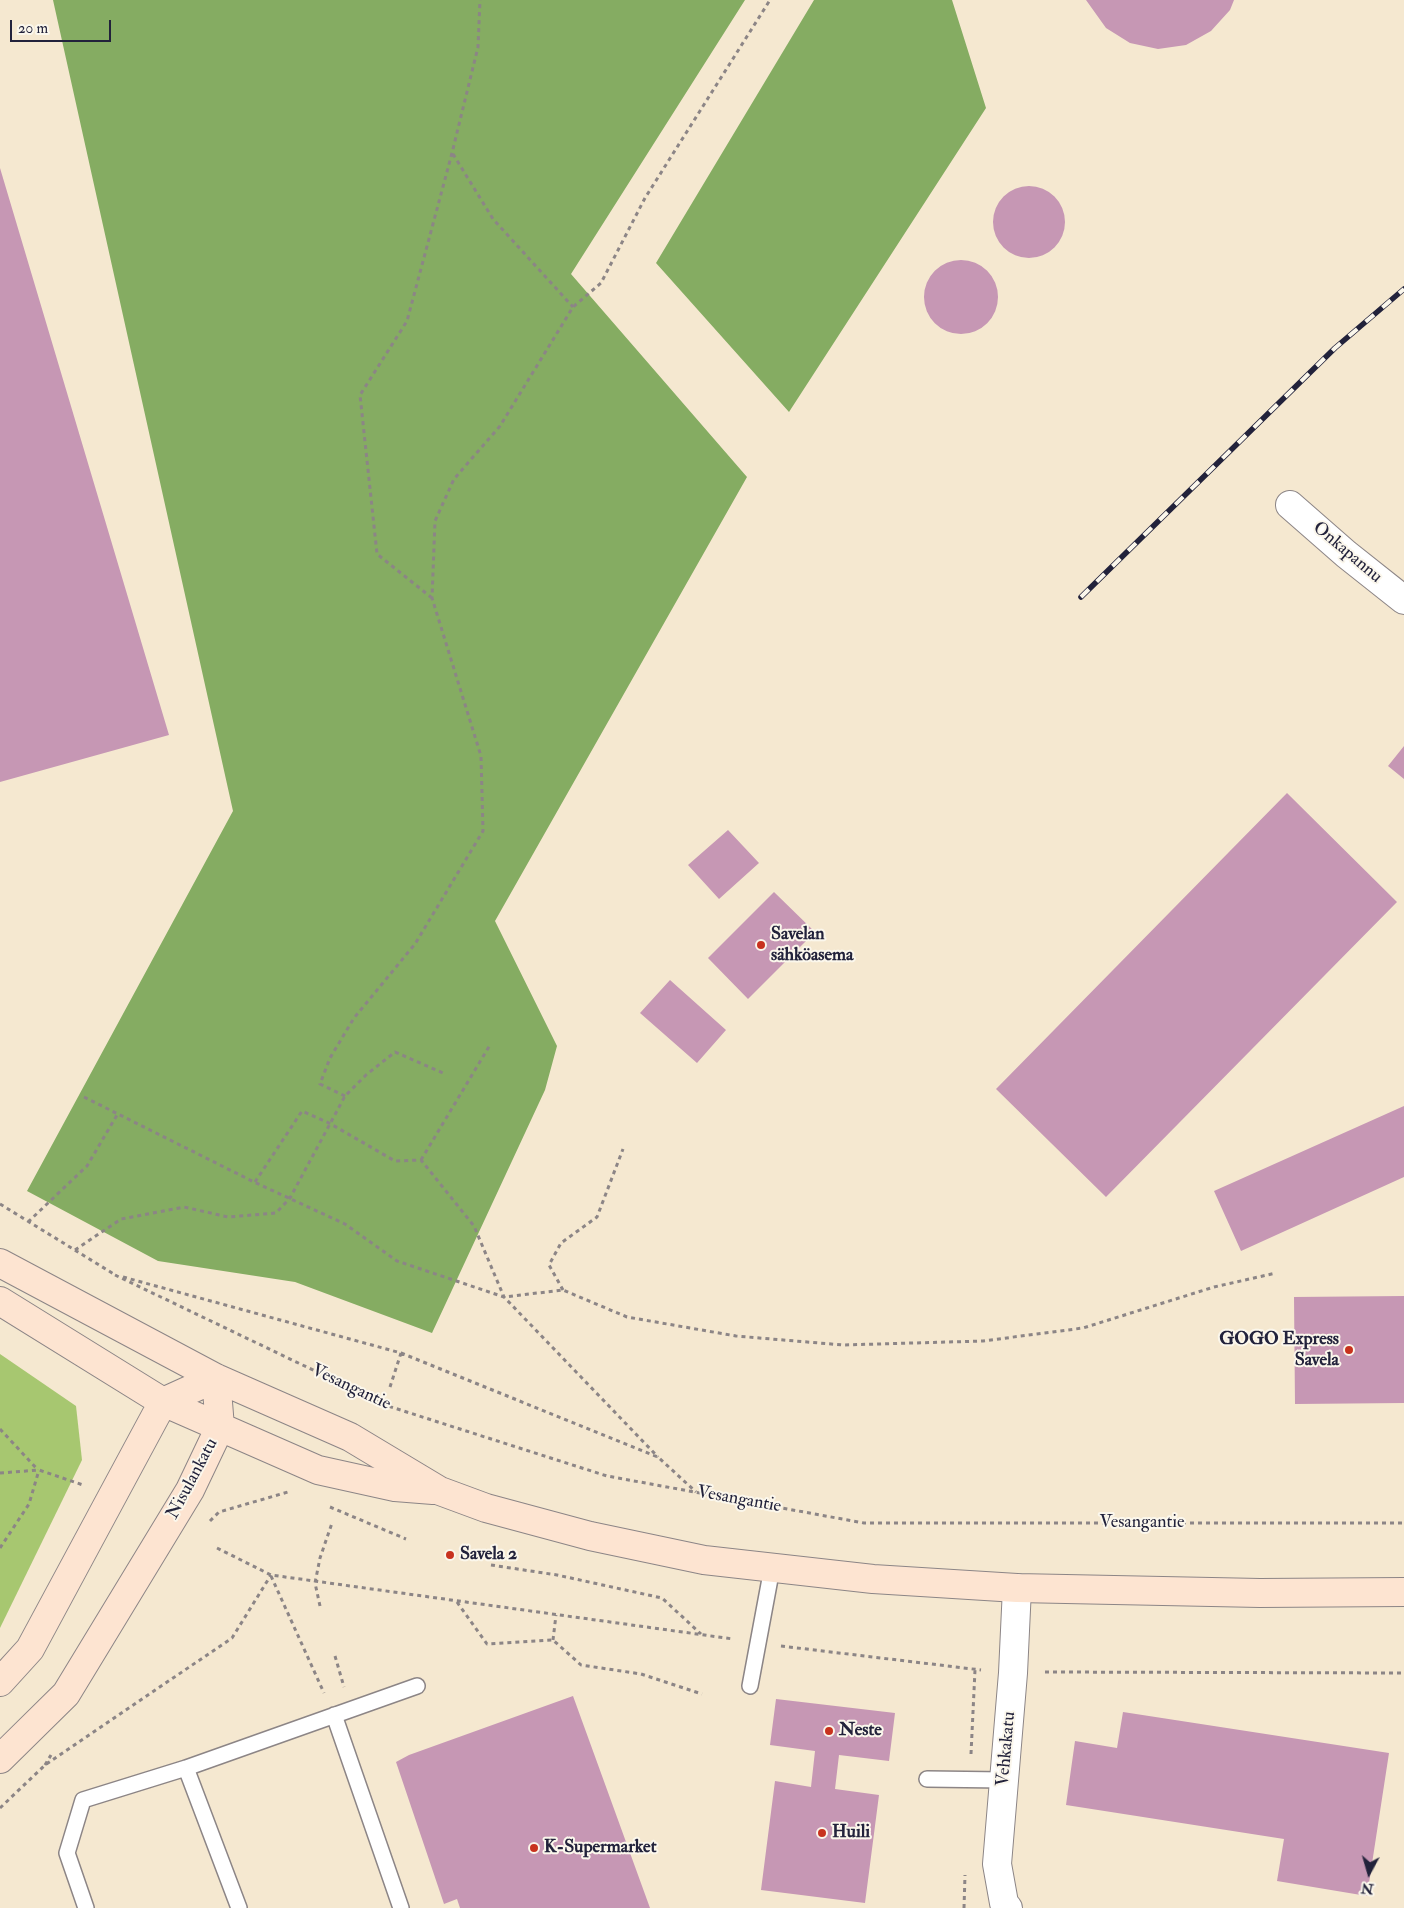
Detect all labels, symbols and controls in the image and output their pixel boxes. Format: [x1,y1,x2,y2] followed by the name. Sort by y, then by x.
[12,10,114,42] scale bar
[18,19,48,38] text: 20 m
[1308,518,1386,588] street label: Onkapannu
[771,924,853,966] place label: Savelan sähköasema
[755,939,767,951] marker: Savelan sähköasema
[1219,1329,1339,1372] place label: GOGO Express Savela
[1343,1344,1355,1356] marker: GOGO Express Savela
[308,1360,394,1416] street label: Vesangantie
[163,1435,223,1523] street label: Nisulankatu
[695,1482,783,1518] street label: Vesangantie
[1099,1512,1185,1534] street label: Vesangantie
[460,1544,517,1566] place label: Savela 2
[444,1549,456,1561] marker: Savela 2
[993,1711,1021,1787] street label: Vehkakatu
[839,1720,882,1742] place label: Neste
[823,1725,835,1737] marker: Neste
[832,1822,870,1844] place label: Huili
[816,1827,828,1839] marker: Huili
[544,1837,656,1859] place label: K-Supermarket
[528,1842,540,1854] marker: K-Supermarket
[1344,1848,1394,1898] north arrow
[1360,1879,1375,1898] text: N

